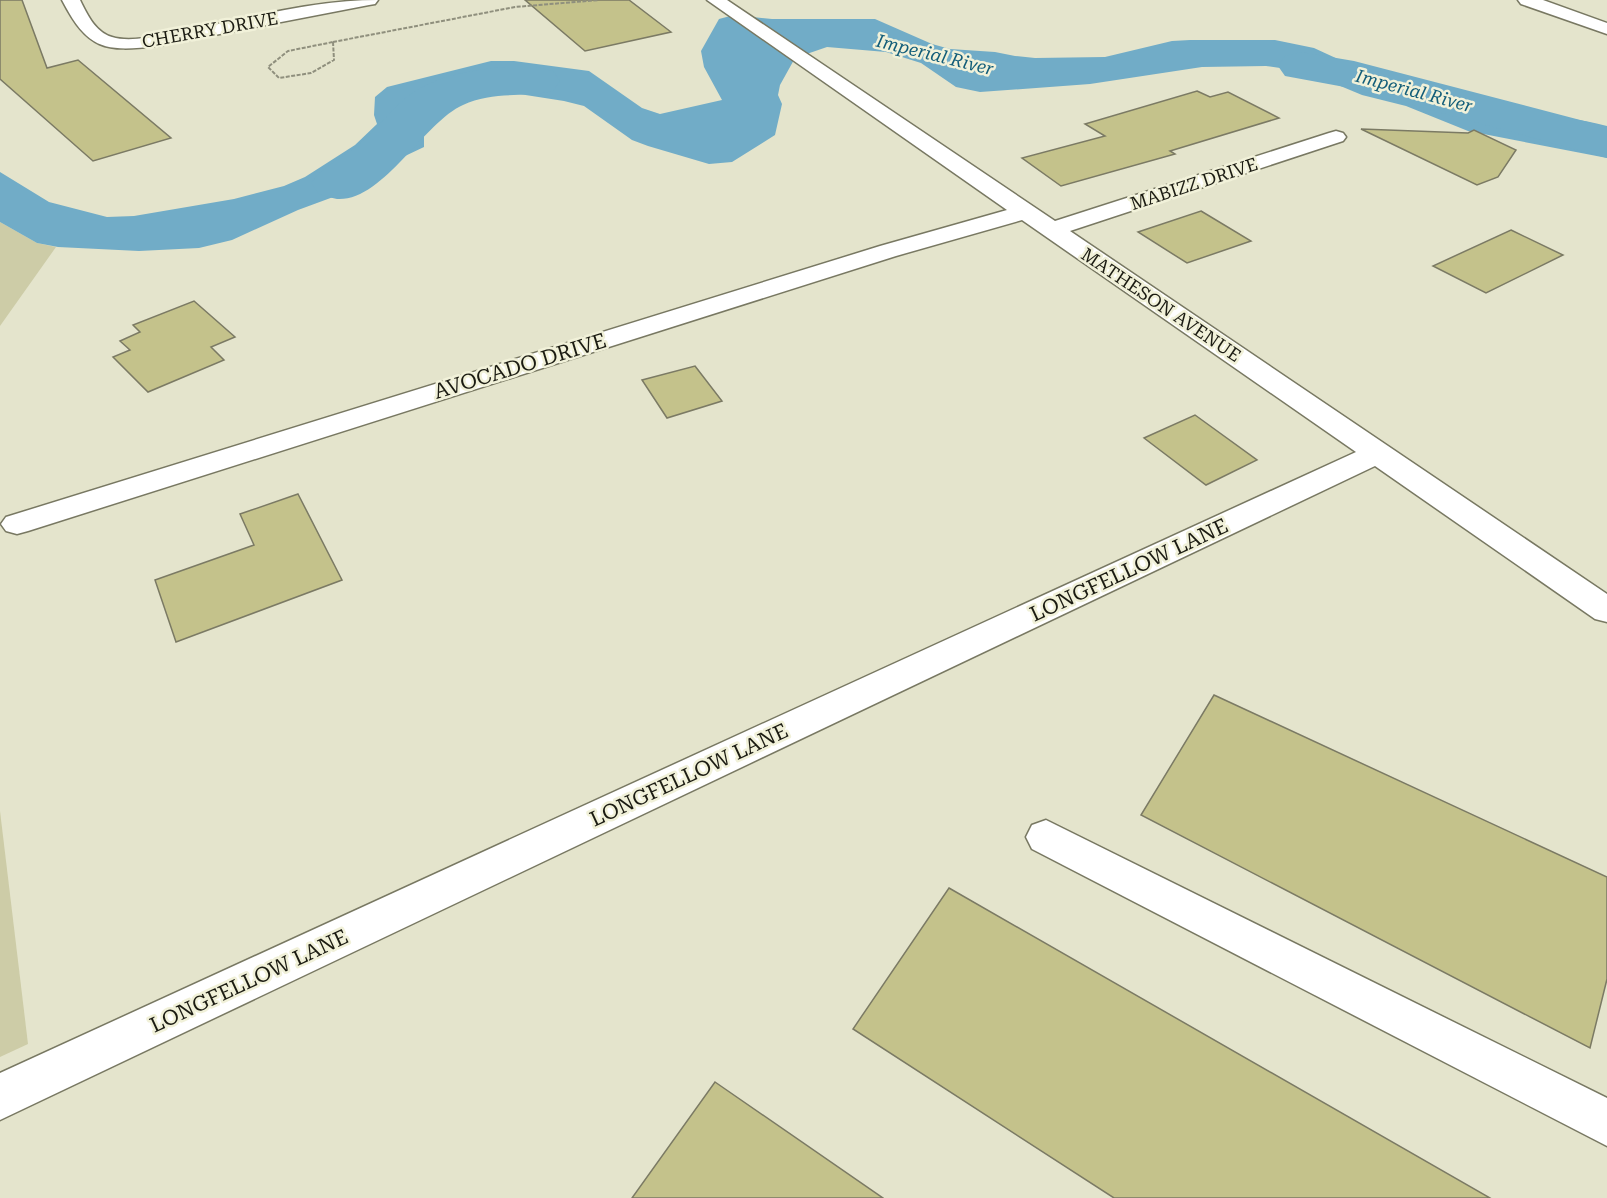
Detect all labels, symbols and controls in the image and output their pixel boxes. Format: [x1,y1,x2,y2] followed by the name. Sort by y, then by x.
[140,7,280,52] street label: CHERRY DRIVE
[873,30,996,79] water label: Imperial River
[1352,65,1475,116] water label: Imperial River
[1128,153,1260,214] street label: MABIZZ DRIVE
[1077,243,1245,366] street label: MATHESON AVENUE
[431,328,609,404] street label: AVOCADO DRIVE
[1026,514,1232,626] street label: LONGFELLOW LANE
[586,719,792,831] street label: LONGFELLOW LANE
[146,925,352,1037] street label: LONGFELLOW LANE

